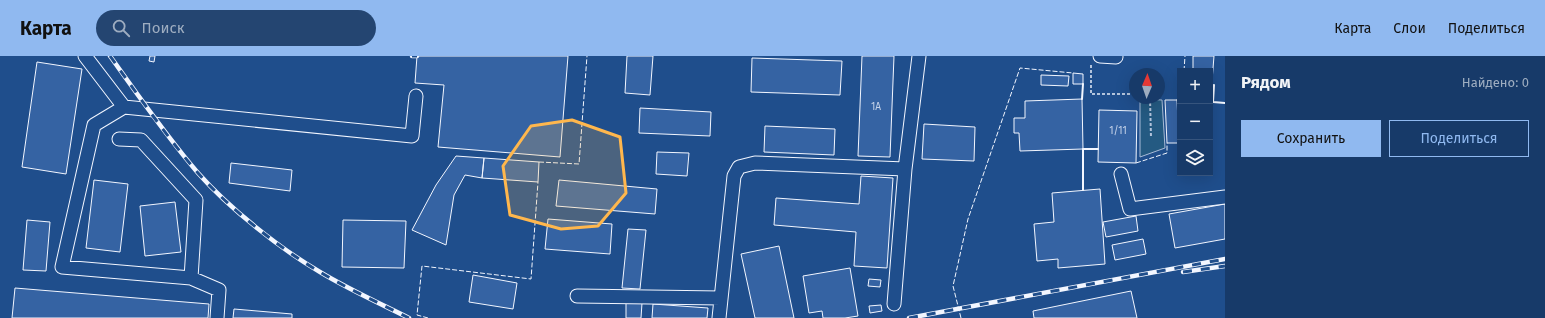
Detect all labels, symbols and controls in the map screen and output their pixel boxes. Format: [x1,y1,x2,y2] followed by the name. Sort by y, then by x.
[96,10,376,46] search box
[20,17,72,40] text: Карта
[110,17,132,39] icon: search
[142,19,184,37] text: Поиск
[1334,20,1371,37] text: Карта
[1393,20,1426,37] text: Слои
[1448,20,1525,37] text: Поделиться
[1129,68,1165,104] north arrow
[1177,68,1213,176] map controls
[1177,68,1213,104] button: +
[1241,72,1291,93] text: Рядом
[1462,75,1529,90] text: Найдено: 0
[871,101,881,113] house number: 1А
[1177,104,1213,140] button: −
[1241,120,1381,157] button: Сохранить
[1389,120,1529,157] button: Поделиться
[1109,125,1127,137] house number: 1/11
[1177,140,1213,176] button: layers

